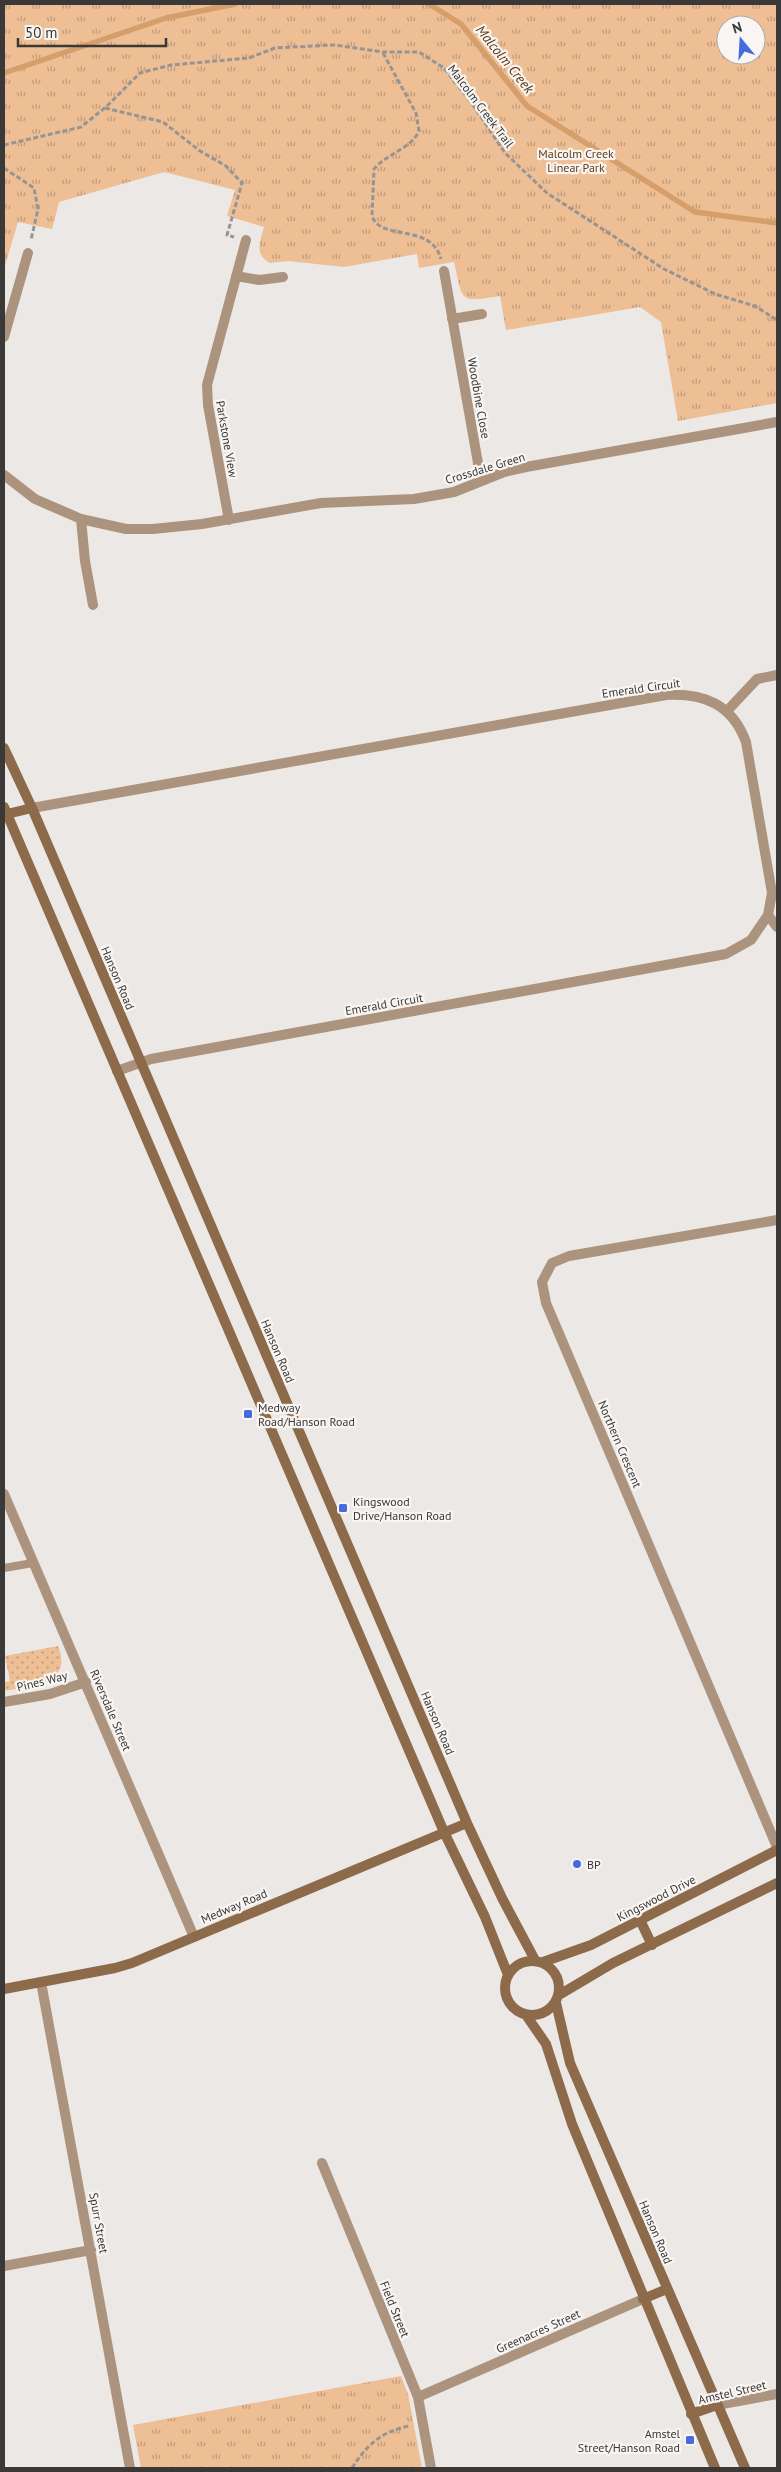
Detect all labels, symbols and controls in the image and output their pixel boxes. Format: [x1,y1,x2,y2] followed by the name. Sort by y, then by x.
[18,15,165,47] scale bar
[716,15,766,65] north arrow
[730,18,744,38] text: N
[472,21,538,97] water label: Malcolm Creek
[25,23,58,42] text: 50 m
[445,61,517,151] street label: Malcolm Creek Trail
[538,146,614,175] park label: Malcolm Creek Linear Park
[464,356,494,440] street label: Woodbine Close
[213,399,241,479] street label: Parkstone View
[443,449,527,487] street label: Crossdale Green
[601,675,681,701] street label: Emerald Circuit
[98,944,138,1012] street label: Hanson Road
[344,990,424,1018] street label: Emerald Circuit
[258,1317,298,1385] street label: Hanson Road
[595,1398,645,1490] street label: Northern Crescent
[258,1400,355,1429] place label: Medway Road/Hanson Road
[242,1408,254,1420] marker: Medway Road/Hanson Road
[353,1494,451,1523] place label: Kingswood Drive/Hanson Road
[337,1502,349,1514] marker: Kingswood Drive/Hanson Road
[15,1667,69,1695] street label: Pines Way
[87,1667,135,1753] street label: Riversdale Street
[418,1689,458,1757] street label: Hanson Road
[587,1857,601,1872] place label: BP
[571,1858,583,1870] marker: BP
[614,1872,698,1924] street label: Kingswood Drive
[199,1885,269,1927] street label: Medway Road
[86,2191,112,2255] street label: Spurr Street
[636,2198,676,2266] street label: Hanson Road
[377,2279,413,2339] street label: Field Street
[494,2306,582,2356] street label: Greenacres Street
[697,2377,767,2407] street label: Amstel Street
[578,2426,680,2455] place label: Amstel Street/Hanson Road
[684,2434,696,2446] marker: Amstel Street/Hanson Road

